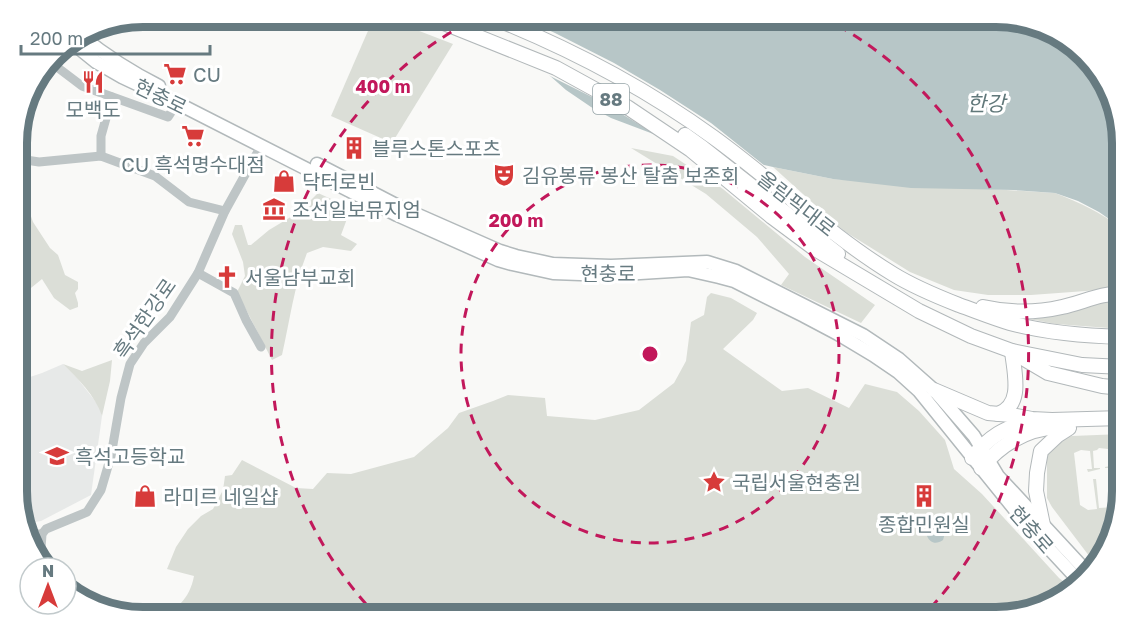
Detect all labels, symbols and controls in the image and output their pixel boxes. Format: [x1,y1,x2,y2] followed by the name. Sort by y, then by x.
[21,18,210,56] scale bar
[30,27,83,49] text: 200 m
[162,61,188,87] supermarket icon: CU
[193,62,221,86] place label: CU
[80,69,106,95] restaurant icon: 모백도
[131,73,191,119] street label: 현충로
[356,75,410,97] text: 400 m
[593,84,629,114] road number: 88
[967,90,1008,116] water label: 한강
[65,97,121,121] place label: 모백도
[180,123,206,149] supermarket icon: CU 흑석명수대점
[341,135,367,161] building icon: 블루스톤스포츠
[372,136,501,160] place label: 블루스톤스포츠
[121,152,265,176] place label: CU 흑석명수대점
[491,162,517,188] theatre icon: 김유봉류 봉산 탈춤 보존회
[522,163,739,187] place label: 김유봉류 봉산 탈춤 보존회
[753,165,841,241] street label: 올림픽대로
[271,168,297,194] shop icon: 닥터로빈
[302,169,376,193] place label: 닥터로빈
[261,196,287,222] museum icon: 조선일보뮤지엄
[292,197,421,221] place label: 조선일보뮤지엄
[489,209,543,231] text: 200 m
[580,261,636,285] street label: 현충로
[214,264,240,290] church icon: 서울남부교회
[245,265,355,289] place label: 서울남부교회
[108,273,180,363] street label: 흑석한강로
[640,344,660,364] centre of rings
[44,443,70,469] school or university icon: 흑석고등학교
[75,444,185,468] place label: 흑석고등학교
[701,469,727,495] place icon: 국립서울현충원
[732,470,861,494] place label: 국립서울현충원
[132,483,158,509] shop icon: 라미르 네일샵
[911,483,937,509] building icon: 종합민원실
[163,484,278,508] place label: 라미르 네일샵
[1005,500,1059,558] street label: 현충로
[878,512,970,536] place label: 종합민원실
[18,556,78,616] north arrow
[42,561,54,581] text: N

